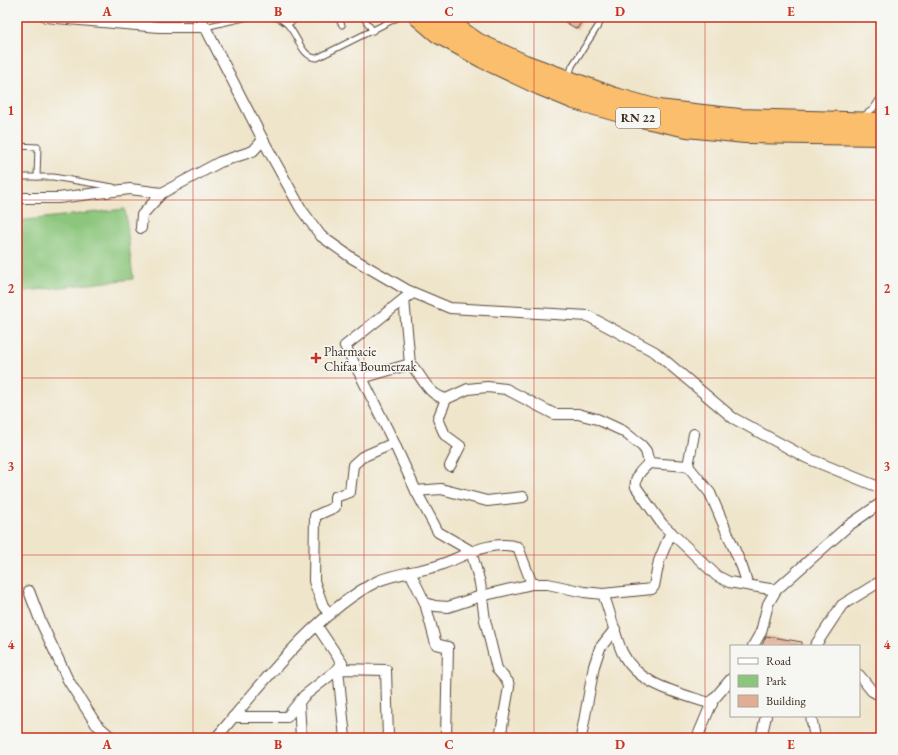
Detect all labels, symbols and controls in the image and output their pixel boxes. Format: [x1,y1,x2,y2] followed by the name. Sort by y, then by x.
[101,3,112,20] text: A
[274,3,282,20] text: B
[444,3,454,20] text: C
[615,3,625,20] text: D
[787,3,795,20] text: E
[8,102,15,119] text: 1
[884,102,891,119] text: 1
[616,108,660,128] road number: RN 22
[8,280,15,297] text: 2
[884,280,891,297] text: 2
[324,343,417,375] place label: Pharmacie Chifaa Boumerzak
[311,353,321,363] marker: Pharmacie Chifaa Boumerzak
[8,458,15,475] text: 3
[884,458,891,475] text: 3
[8,636,15,653] text: 4
[884,636,891,653] text: 4
[730,645,860,717] legend
[766,653,792,669] text: Road
[766,673,787,689] text: Park
[766,693,807,709] text: Building
[101,736,112,753] text: A
[274,736,282,753] text: B
[444,736,454,753] text: C
[615,736,625,753] text: D
[787,736,795,753] text: E

